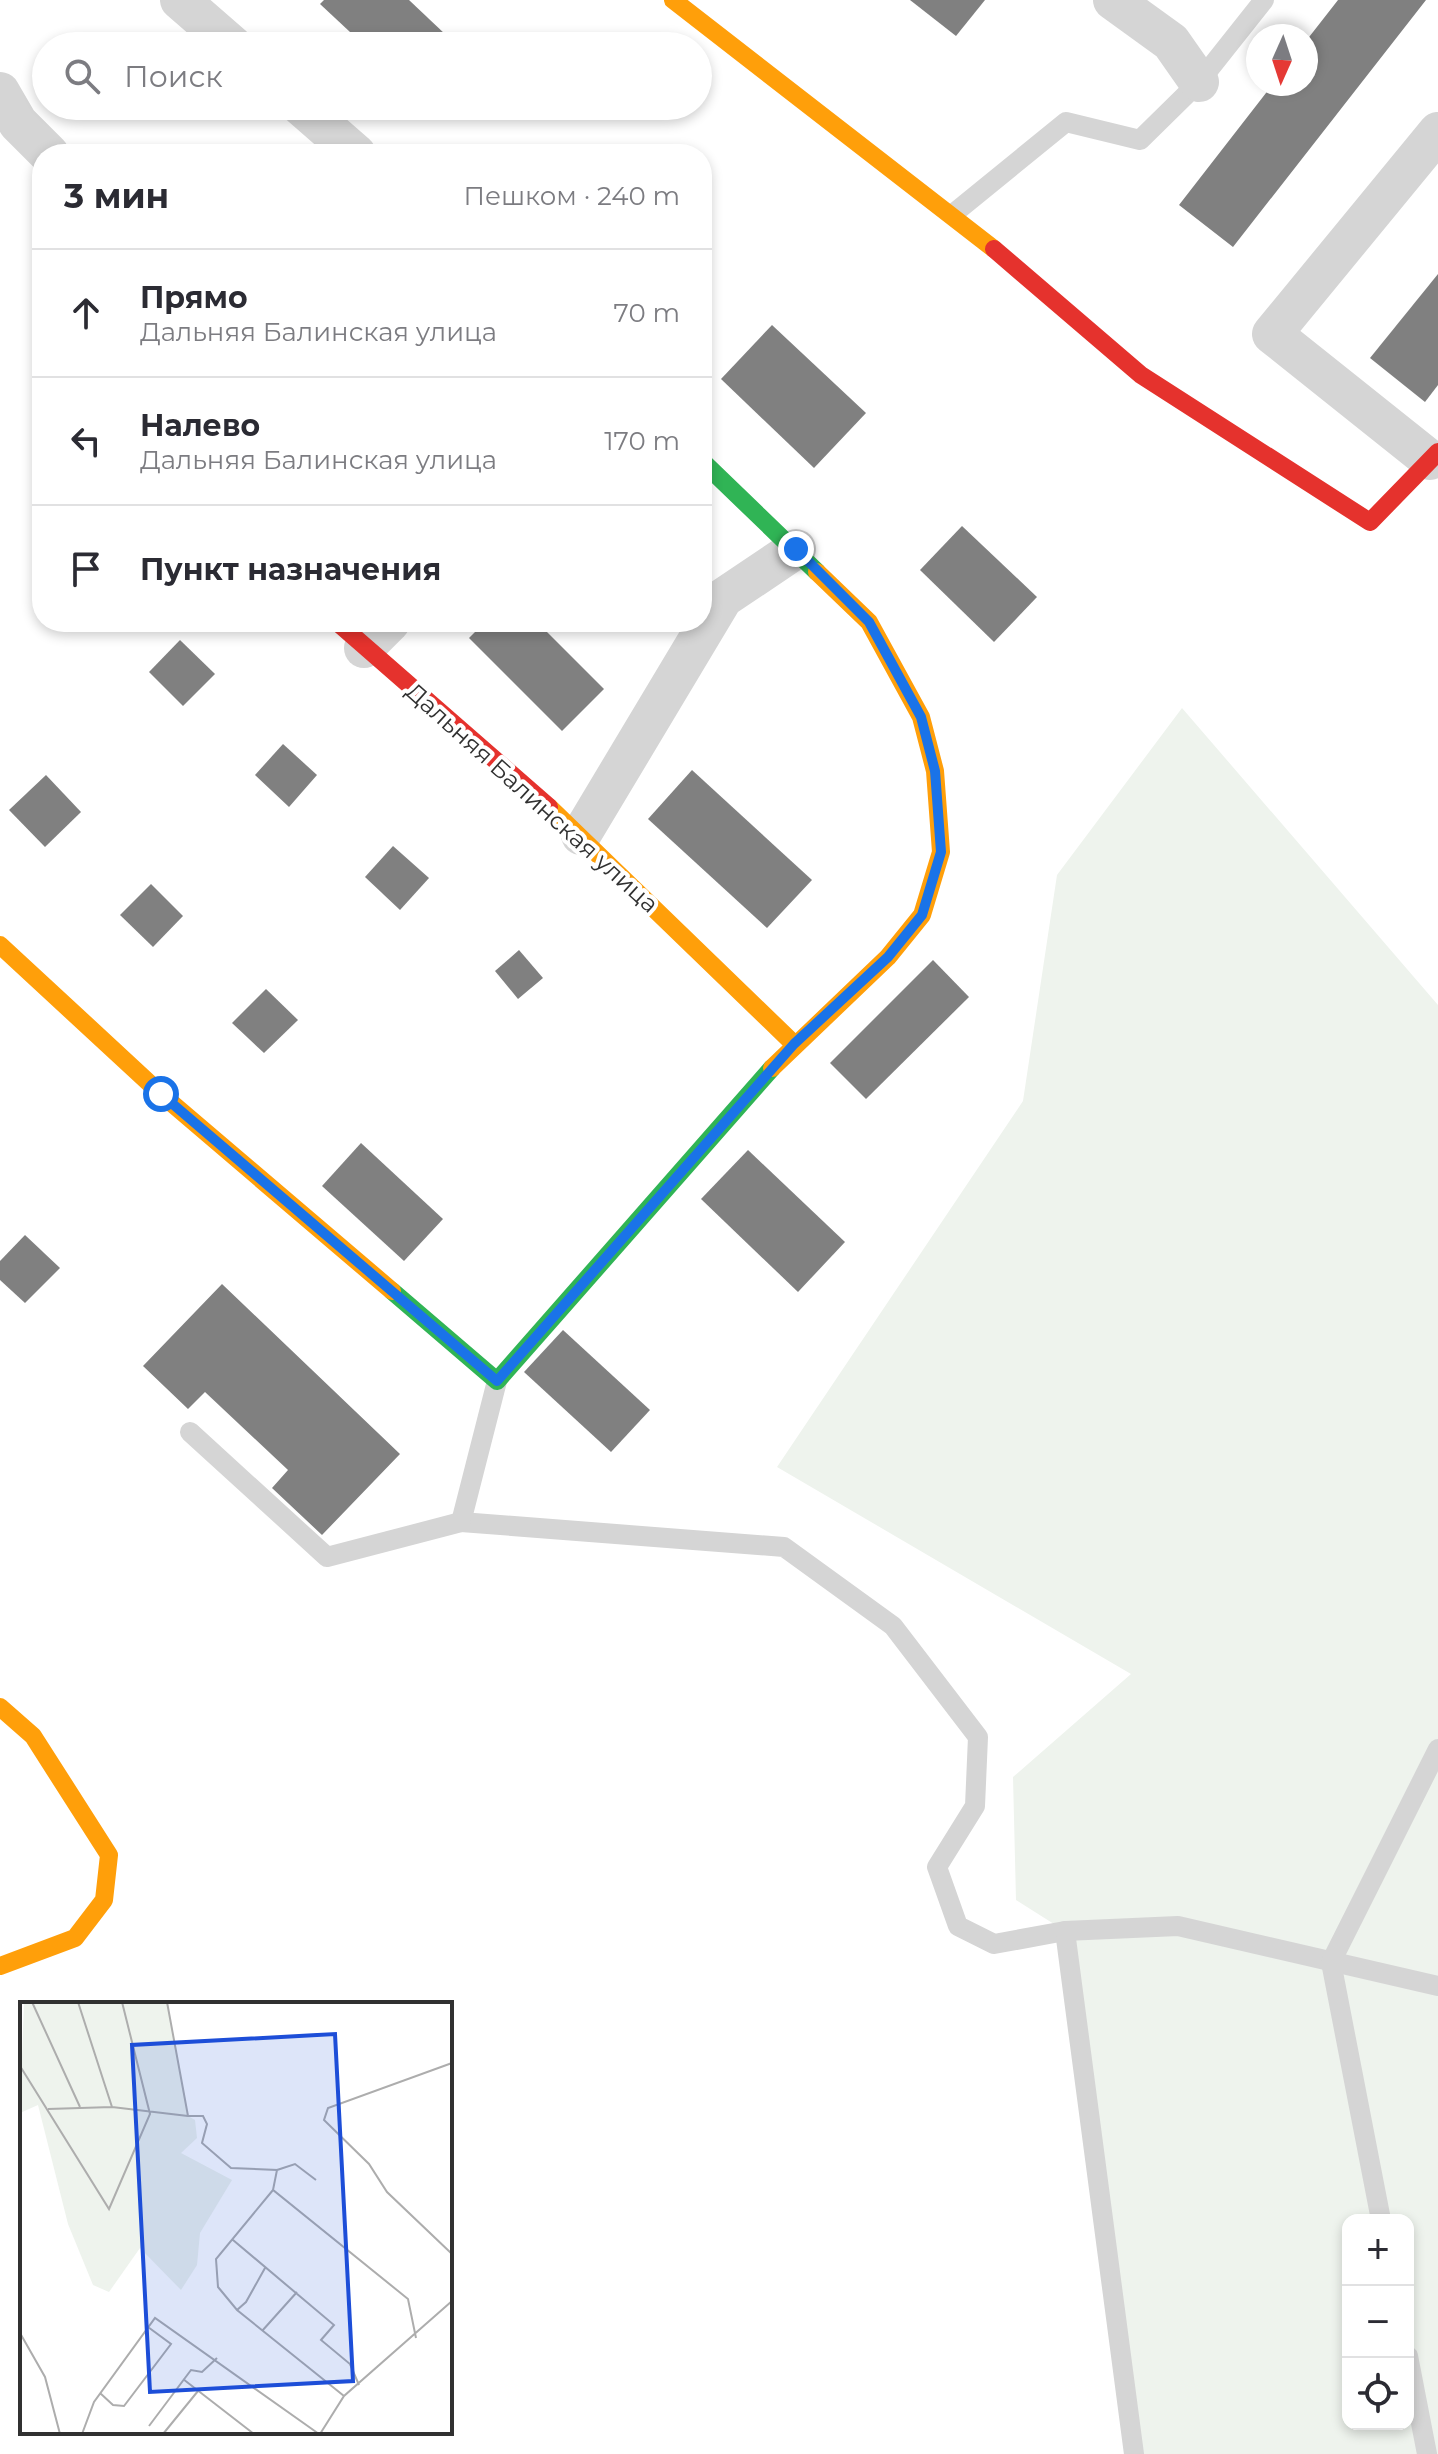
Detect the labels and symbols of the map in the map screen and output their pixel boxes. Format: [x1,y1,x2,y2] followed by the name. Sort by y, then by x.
[1246,24,1318,96] north arrow
[778,531,814,567] route end
[400,677,664,919] street label: Дальняя Балинская улица
[143,1076,179,1112] route start
[20,2002,452,2434] inset map

